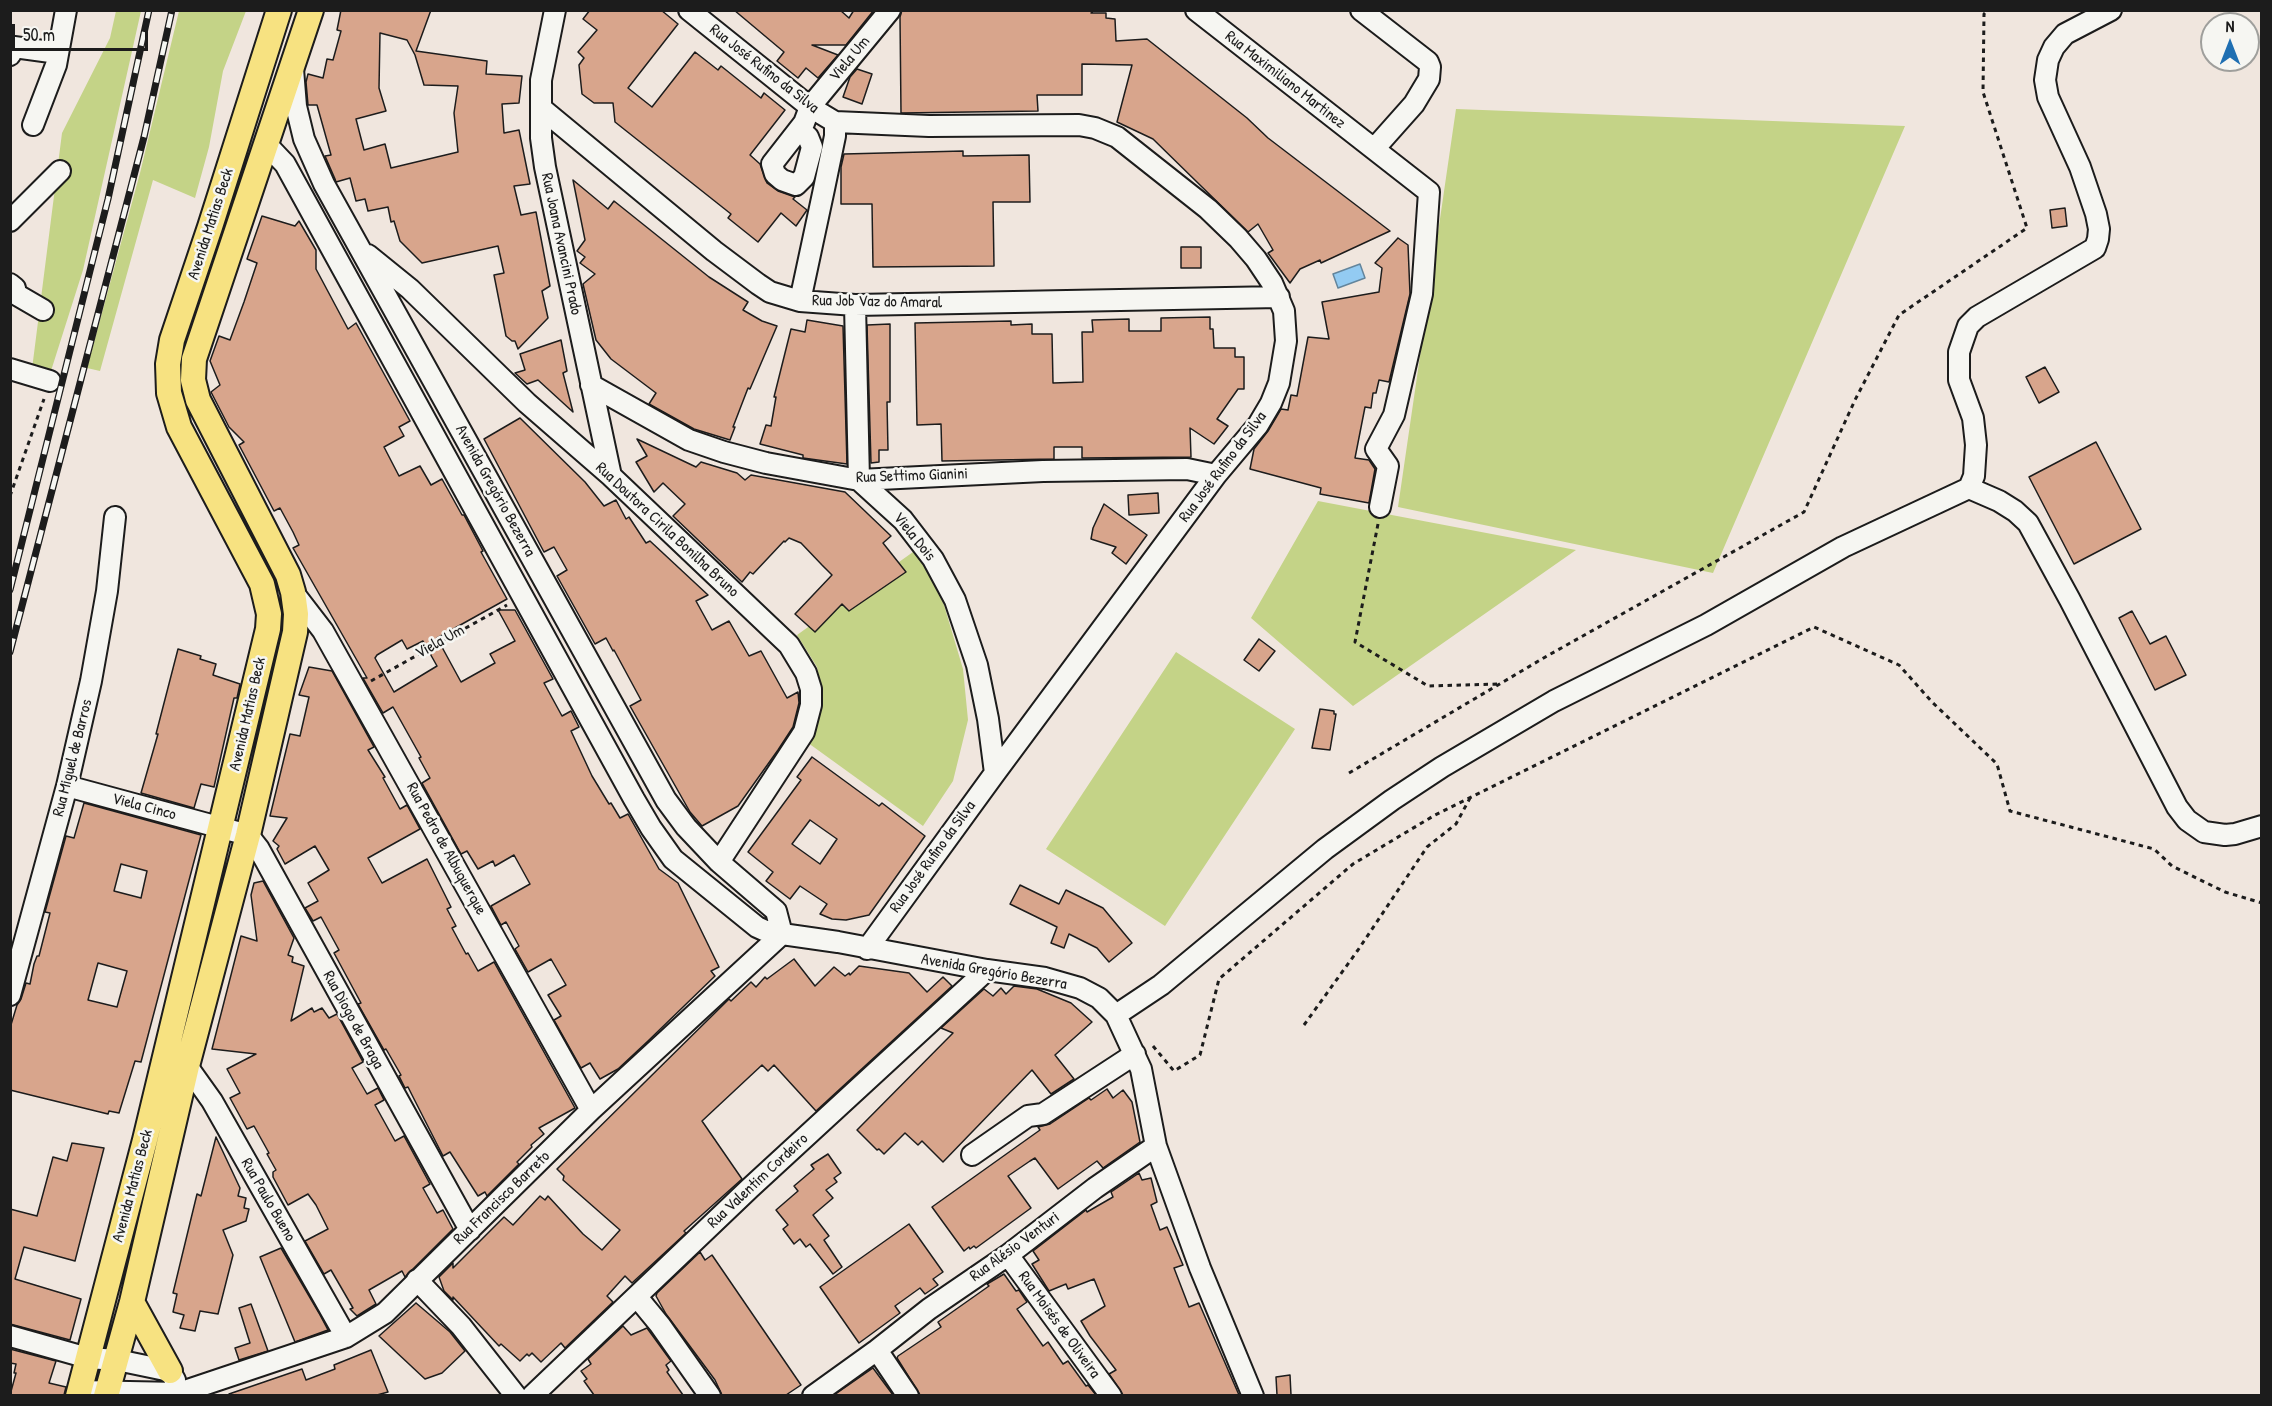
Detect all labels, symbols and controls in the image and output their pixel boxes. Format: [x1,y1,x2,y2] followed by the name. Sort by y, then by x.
[15,12,152,50] scale bar
[2200,12,2260,72] north arrow
[2226,15,2234,37] text: N
[705,20,823,118] street label: Rua José Rufino da Silva
[23,22,55,47] text: 50 m
[1221,27,1349,133] street label: Rua Maximiliano Martinez
[826,33,874,85] street label: Viela Um
[184,166,238,282] street label: Avenida Matias Beck
[537,171,585,317] street label: Rua Joana Avancini Prado
[812,291,942,313] street label: Rua Job Vaz do Amaral
[1175,408,1271,526] street label: Rua José Rufino da Silva
[451,422,539,560] street label: Avenida Gregório Bezerra
[591,459,743,601] street label: Rua Doutora Cirila Bonilha Bruno
[856,464,968,488] street label: Rua Settimo Gianini
[889,509,939,565] street label: Viela Dois
[412,621,468,663] street label: Viela Um
[226,655,270,773] street label: Avenida Matias Beck
[49,697,97,819] street label: Rua Miguel de Barros
[402,780,490,918] street label: Rua Pedro de Albuquerque
[110,789,178,825] street label: Viela Cinco
[886,797,980,917] street label: Rua José Rufino da Silva
[920,950,1068,994] street label: Avenida Gregório Bezerra
[318,968,388,1072] street label: Rua Diogo de Braga
[109,1128,157,1244] street label: Avenida Matias Beck
[704,1129,812,1233] street label: Rua Valentim Cordeiro
[450,1147,554,1249] street label: Rua Francisco Barreto
[236,1155,300,1245] street label: Rua Paulo Bueno
[966,1208,1064,1286] street label: Rua Alésio Venturi
[1014,1268,1104,1382] street label: Rua Moisés de Oliveira

